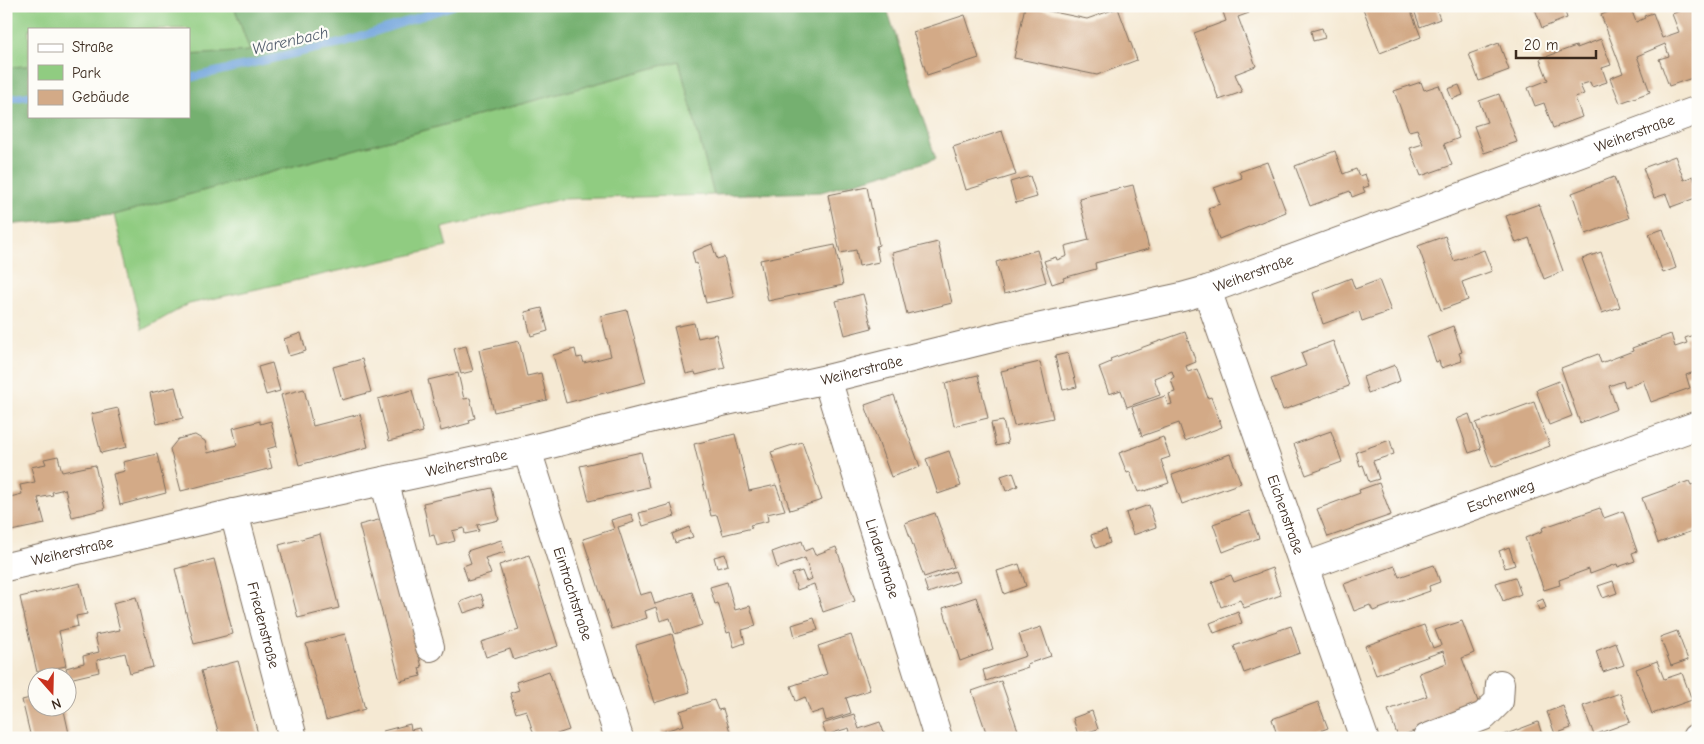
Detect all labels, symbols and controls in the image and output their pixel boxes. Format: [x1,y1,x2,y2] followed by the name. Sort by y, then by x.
[250,23,330,58] water label: Warenbach
[28,28,190,118] legend
[1516,28,1596,60] scale bar
[1524,36,1558,54] text: 20 m
[72,38,114,56] text: Straße
[72,64,101,82] text: Park
[72,88,130,106] text: Gebäude
[1592,110,1677,156] street label: Weiherstraße
[1211,250,1296,296] street label: Weiherstraße
[819,351,905,389] street label: Weiherstraße
[424,445,510,481] street label: Weiherstraße
[1264,473,1308,557] street label: Eichenstraße
[1464,476,1537,517] street label: Eschenweg
[862,517,903,601] street label: Lindenstraße
[29,533,116,570] street label: Weiherstraße
[550,545,596,643] street label: Eintrachtstraße
[243,580,283,671] street label: Friedenstraße
[28,666,78,716] north arrow
[49,694,63,713] text: N

